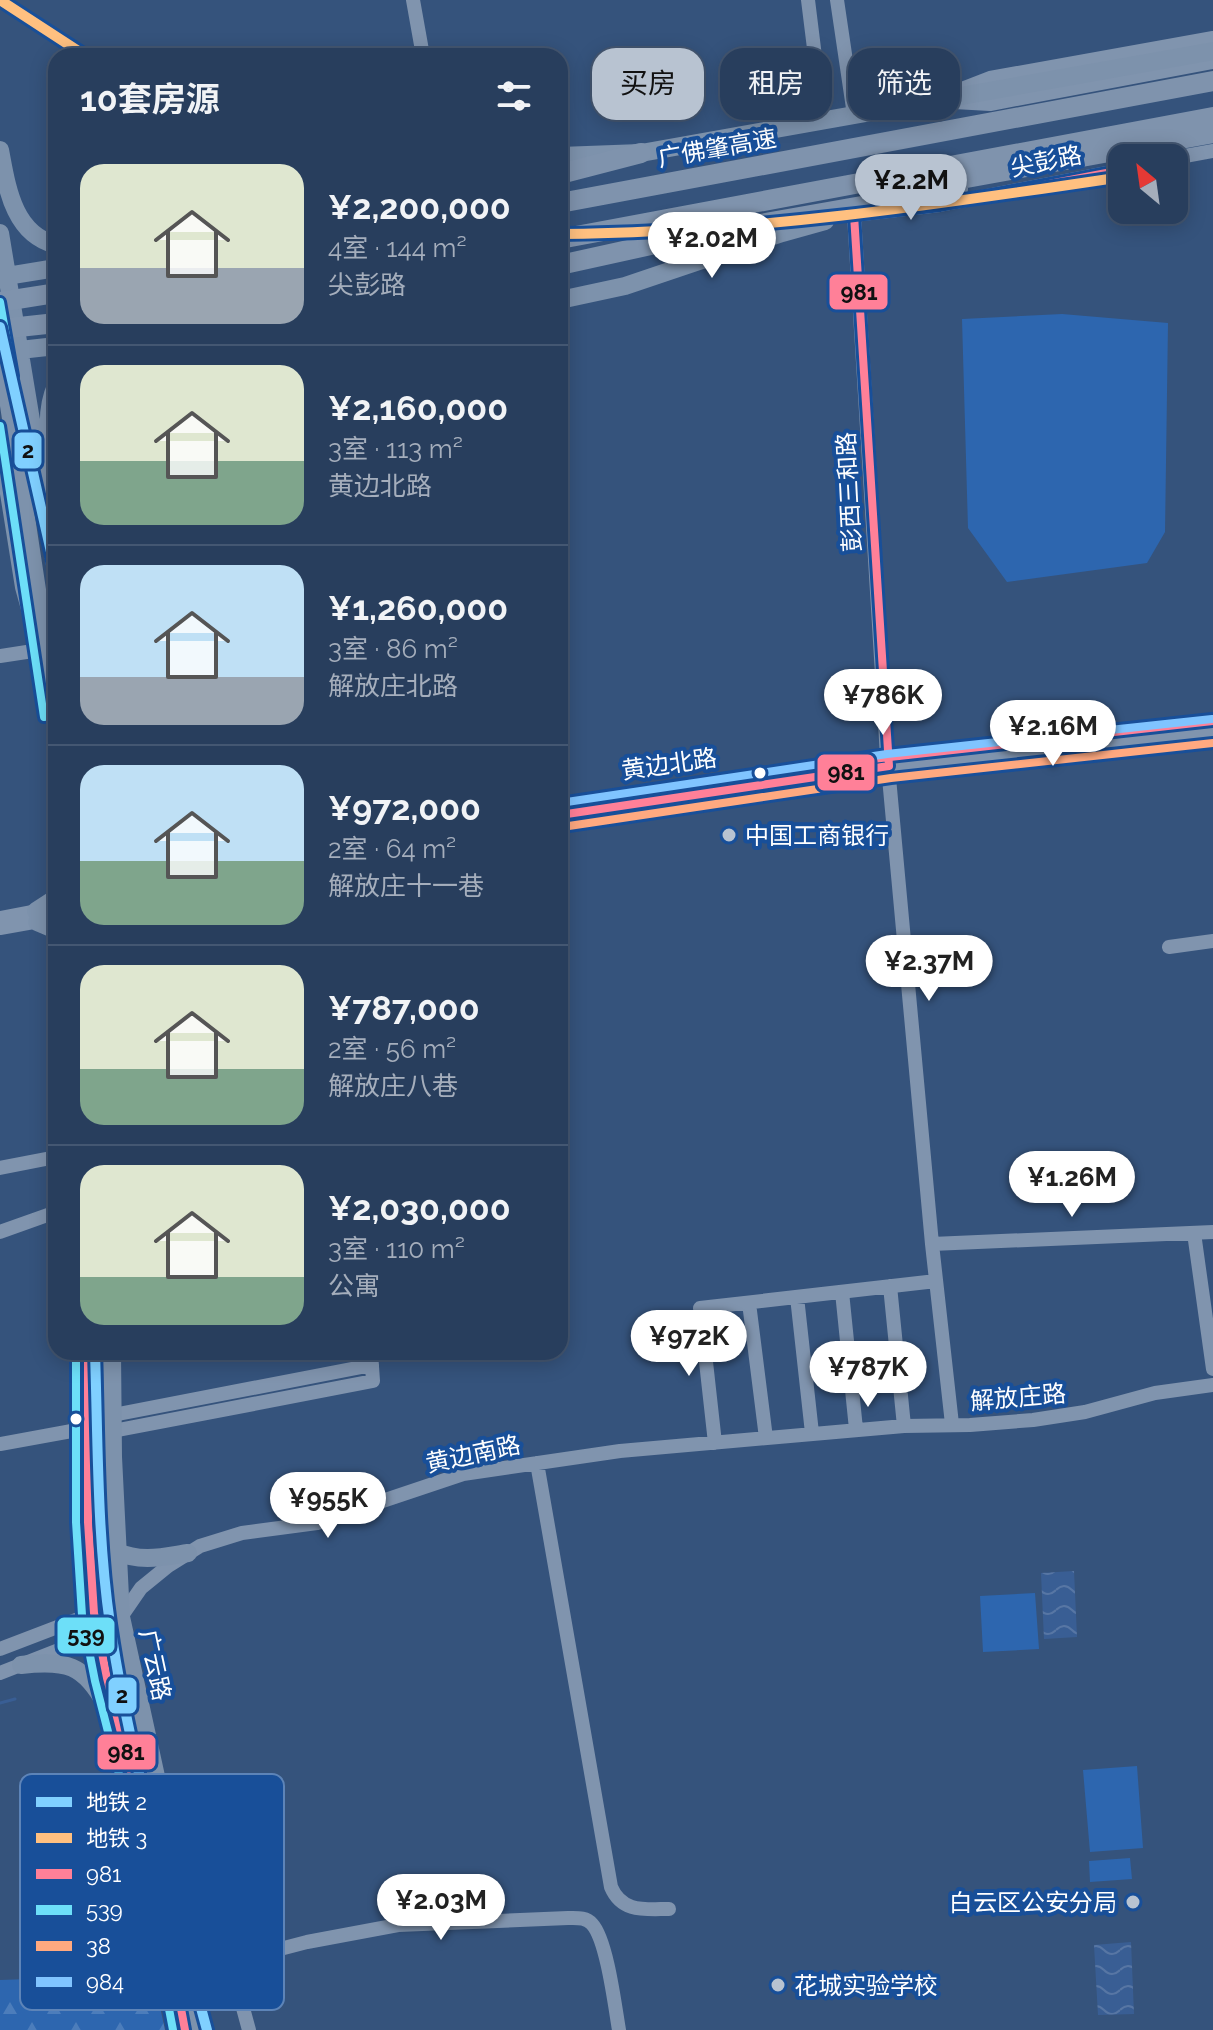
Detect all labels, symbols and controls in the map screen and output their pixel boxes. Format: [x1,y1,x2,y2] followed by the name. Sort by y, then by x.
[592,48,704,120] chip: 买房
[720,48,832,120] chip: 租房
[848,48,960,120] chip: 筛选
[492,74,536,118] icon: filters
[80,79,220,119] text: 10套房源
[655,123,779,173] street label: 广佛肇高速
[1008,140,1084,182] street label: 尖彭路
[1108,144,1188,224] north arrow
[1108,144,1188,224] map controls
[855,154,967,222] pin: ¥2.2M
[873,165,949,195] text: ¥2.2M
[328,187,511,227] text: ¥2,200,000
[144,196,240,292] icon: home
[647,212,777,280] pin: ¥2.02M
[666,223,758,253] text: ¥2.02M
[328,233,467,263] text: 4室 · 144 m²
[328,270,406,300] text: 尖彭路
[828,273,889,311] line badge: 981
[840,279,878,305] text: 981
[328,388,508,428] text: ¥2,160,000
[144,397,240,493] icon: home
[13,431,43,470] line badge: 2
[831,431,867,553] street label: 彭西三和路
[328,434,463,464] text: 3室 · 113 m²
[22,437,34,463] text: 2
[328,471,432,501] text: 黄边北路
[328,588,508,628] text: ¥1,260,000
[144,597,240,693] icon: home
[328,634,458,664] text: 3室 · 86 m²
[827,669,939,737] pin: ¥786K
[328,671,458,701] text: 解放庄北路
[842,680,924,710] text: ¥786K
[988,700,1118,768] pin: ¥2.16M
[1008,711,1098,741] text: ¥2.16M
[619,743,719,785] street label: 黄边北路
[816,753,876,792] line badge: 981
[827,759,865,785] text: 981
[752,765,768,781] unlabelled marker
[328,788,481,828] text: ¥972,000
[144,797,240,893] icon: home
[745,821,889,850] place label: 中国工商银行
[720,826,738,844] marker: 中国工商银行
[328,834,456,864] text: 2室 · 64 m²
[328,871,484,901] text: 解放庄十一巷
[864,935,994,1003] pin: ¥2.37M
[884,946,974,976] text: ¥2.37M
[328,988,480,1028] text: ¥787,000
[144,997,240,1093] icon: home
[328,1034,456,1064] text: 2室 · 56 m²
[328,1071,458,1101] text: 解放庄八巷
[1007,1151,1137,1219] pin: ¥1.26M
[1027,1162,1117,1192] text: ¥1.26M
[328,1188,511,1228] text: ¥2,030,000
[144,1197,240,1293] icon: home
[328,1234,465,1264] text: 3室 · 110 m²
[328,1271,380,1301] text: 公寓
[633,1310,745,1378] pin: ¥972K
[649,1321,729,1351] text: ¥972K
[812,1341,924,1409] pin: ¥787K
[828,1352,908,1382] text: ¥787K
[969,1378,1067,1416] street label: 解放庄路
[68,1411,84,1427] unlabelled marker
[423,1430,523,1478] street label: 黄边南路
[272,1472,384,1540] pin: ¥955K
[288,1483,368,1513] text: ¥955K
[56,1616,116,1655] line badge: 539
[67,1622,105,1648] text: 539
[133,1627,177,1703] street label: 广云路
[107,1676,138,1715] line badge: 2
[116,1682,128,1708] text: 2
[96,1733,157,1771] line badge: 981
[107,1739,145,1765] text: 981
[20,1774,284,2010] legend
[86,1789,147,1815] text: 地铁 2
[86,1825,147,1851] text: 地铁 3
[86,1861,121,1887] text: 981
[376,1874,506,1942] pin: ¥2.03M
[395,1885,487,1915] text: ¥2.03M
[949,1888,1117,1917] place label: 白云区公安分局
[1124,1893,1142,1911] marker: 白云区公安分局
[86,1897,123,1923] text: 539
[86,1933,111,1959] text: 38
[86,1969,124,1995] text: 984
[794,1971,938,2000] place label: 花城实验学校
[769,1976,787,1994] marker: 花城实验学校

